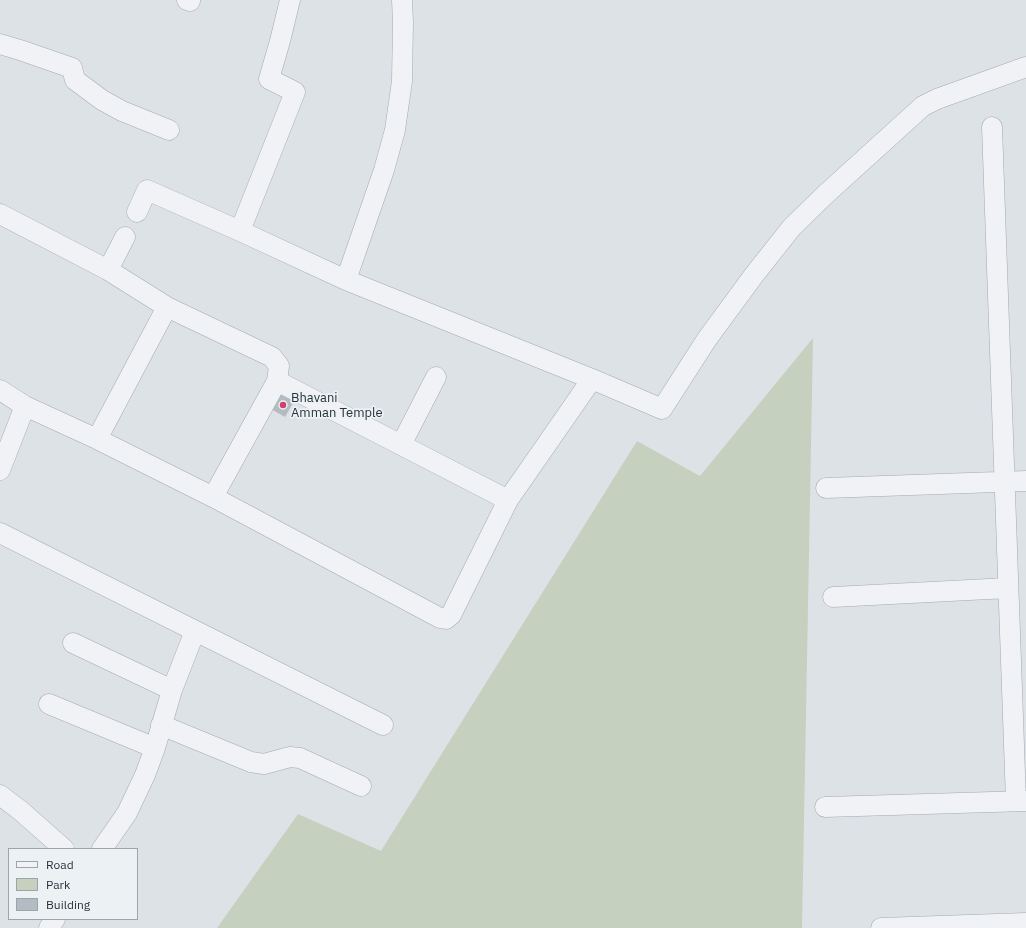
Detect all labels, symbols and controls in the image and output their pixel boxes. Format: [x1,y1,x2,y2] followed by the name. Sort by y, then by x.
[291,390,383,421] place label: Bhavani Amman Temple
[278,400,288,410] marker: Bhavani Amman Temple
[8,848,138,920] legend
[46,857,74,872] text: Road
[46,877,70,892] text: Park
[46,897,90,912] text: Building

